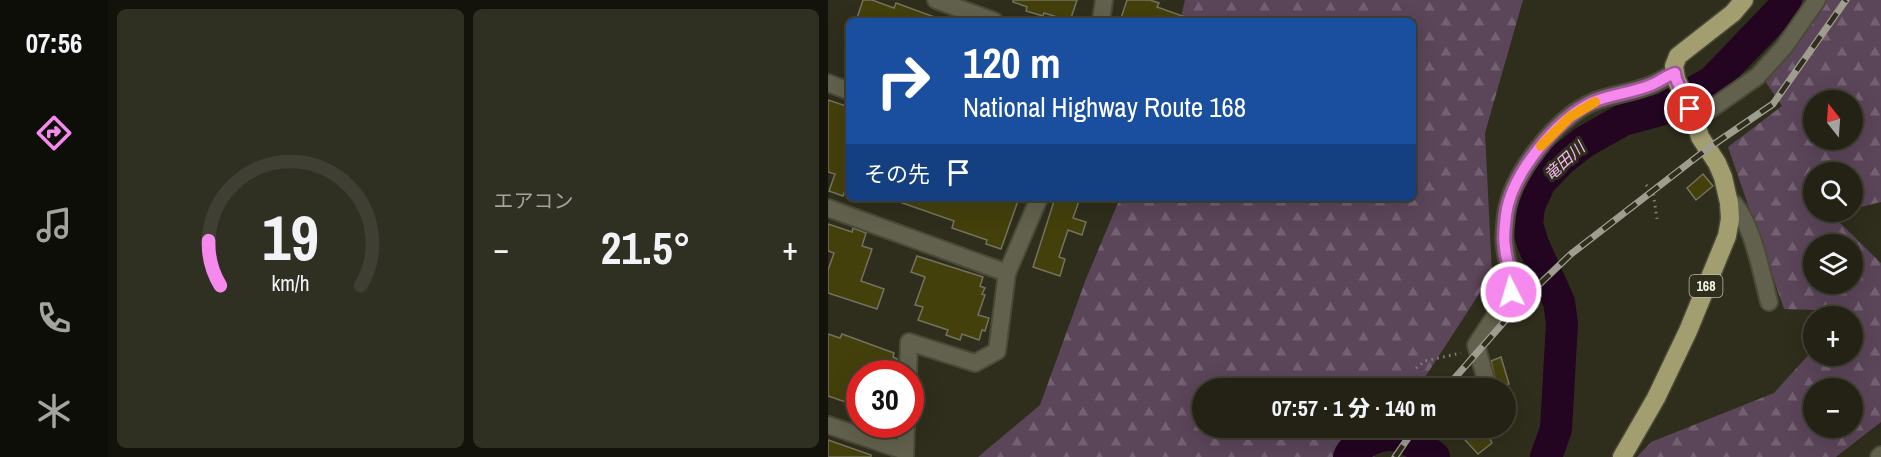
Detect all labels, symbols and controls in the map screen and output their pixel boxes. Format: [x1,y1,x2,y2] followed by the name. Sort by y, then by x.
[26,25,82,61] text: 07:56
[963,35,1061,91] text: 120 m
[864,42,942,120] icon: right
[1664,83,1715,134] pin
[963,89,1246,125] text: National Highway Route 168
[1803,90,1863,150] north arrow
[1803,90,1863,438] map controls
[1673,92,1706,125] icon: arrive
[33,112,75,154] icon: directions
[1539,135,1591,185] water label: 竜田川
[942,156,975,189] icon: arrive
[864,159,930,189] text: その先
[1803,162,1863,222] button: search
[494,187,574,214] text: エアコン
[262,195,319,279] text: 19
[33,204,75,246] icon: music
[601,217,691,278] text: 21.5°
[494,226,509,270] text: −
[782,226,798,270] text: +
[1803,234,1863,294] button: layers
[1479,260,1543,324] position arrow
[271,269,309,298] text: km/h
[1690,275,1722,297] road number: 168
[33,297,75,339] icon: phone
[1803,306,1863,366] button: +
[846,360,924,438] speed limit sign: 30
[1803,378,1863,438] button: −
[33,390,75,432] icon: climate
[1272,393,1436,423] text: 07:57 · 1 分 · 140 m

